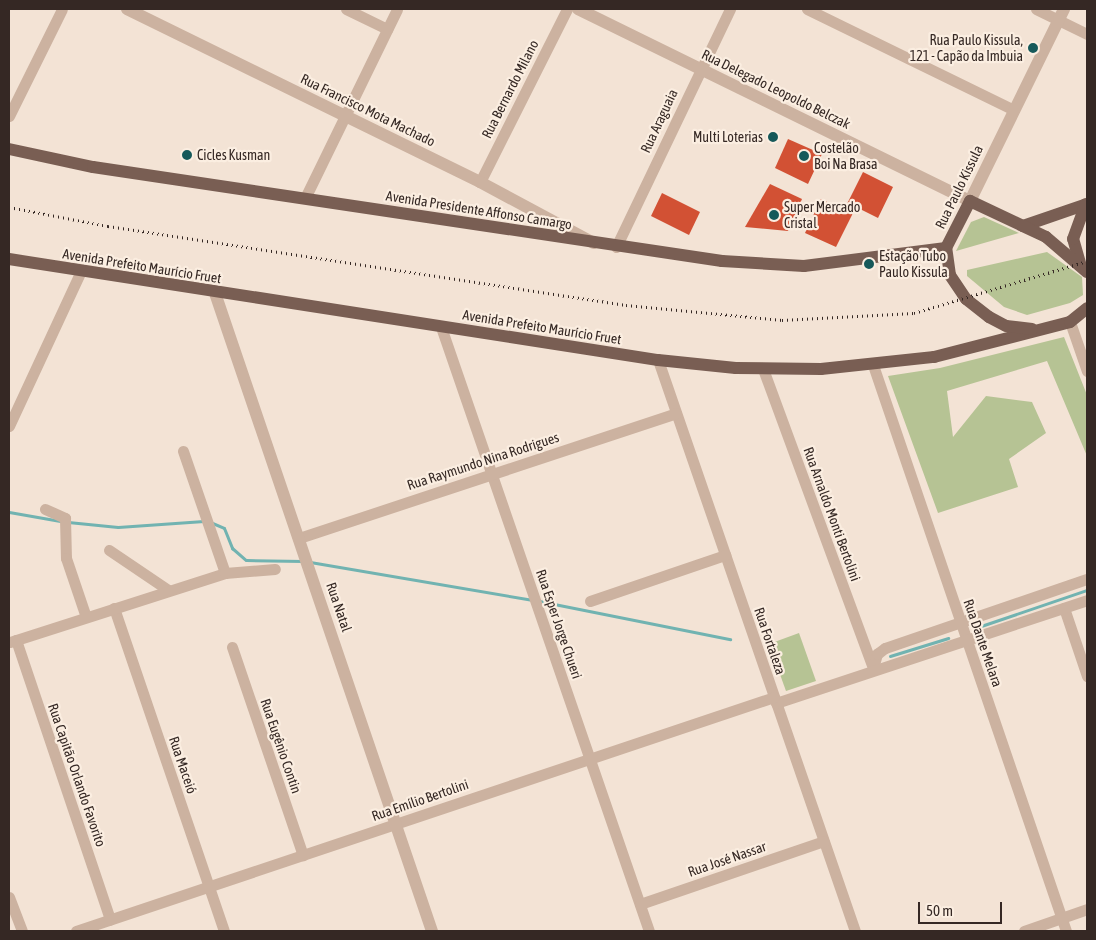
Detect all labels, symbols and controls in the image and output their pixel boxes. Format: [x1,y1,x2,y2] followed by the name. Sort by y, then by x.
[910,32,1023,64] place label: Rua Paulo Kissula, 121 - Capão da Imbuia
[478,37,542,141] street label: Rua Bernardo Milano
[1027,42,1039,54] marker: Rua Paulo Kissula, 121 - Capão da Imbuia
[699,46,853,132] street label: Rua Delegado Leopoldo Belczak
[298,70,438,150] street label: Rua Francisco Mota Machado
[637,86,681,156] street label: Rua Araguaia
[693,129,763,145] place label: Multi Loterias
[767,131,779,143] marker: Multi Loterias
[814,140,877,172] place label: Costelão Boi Na Brasa
[931,142,987,232] street label: Rua Paulo Kissula
[197,147,270,163] place label: Cicles Kusman
[181,149,193,161] marker: Cicles Kusman
[798,150,810,162] marker: Costelão Boi Na Brasa
[385,187,573,233] street label: Avenida Presidente Affonso Camargo
[784,199,860,232] place label: Super Mercado Cristal
[768,209,780,221] marker: Super Mercado Cristal
[61,245,223,287] street label: Avenida Prefeito Maurício Fruet
[879,248,948,280] place label: Estação Tubo Paulo Kissula
[863,258,875,270] marker: Estação Tubo Paulo Kissula
[461,306,623,348] street label: Avenida Prefeito Maurício Fruet
[405,429,561,493] street label: Rua Raymundo Nina Rodrigues
[800,445,864,583] street label: Rua Arnaldo Monti Bertolini
[532,567,586,681] street label: Rua Esper Jorge Chueri
[323,580,355,634] street label: Rua Natal
[960,597,1006,689] street label: Rua Dante Melara
[751,605,789,677] street label: Rua Fortaleza
[257,696,305,796] street label: Rua Eugênio Contin
[45,701,109,849] street label: Rua Capitão Orlando Favorito
[165,734,201,796] street label: Rua Maceió
[369,776,471,824] street label: Rua Emílio Bertolini
[686,838,768,880] street label: Rua José Nassar
[921,892,1005,924] scale bar
[926,902,953,919] text: 50 m

